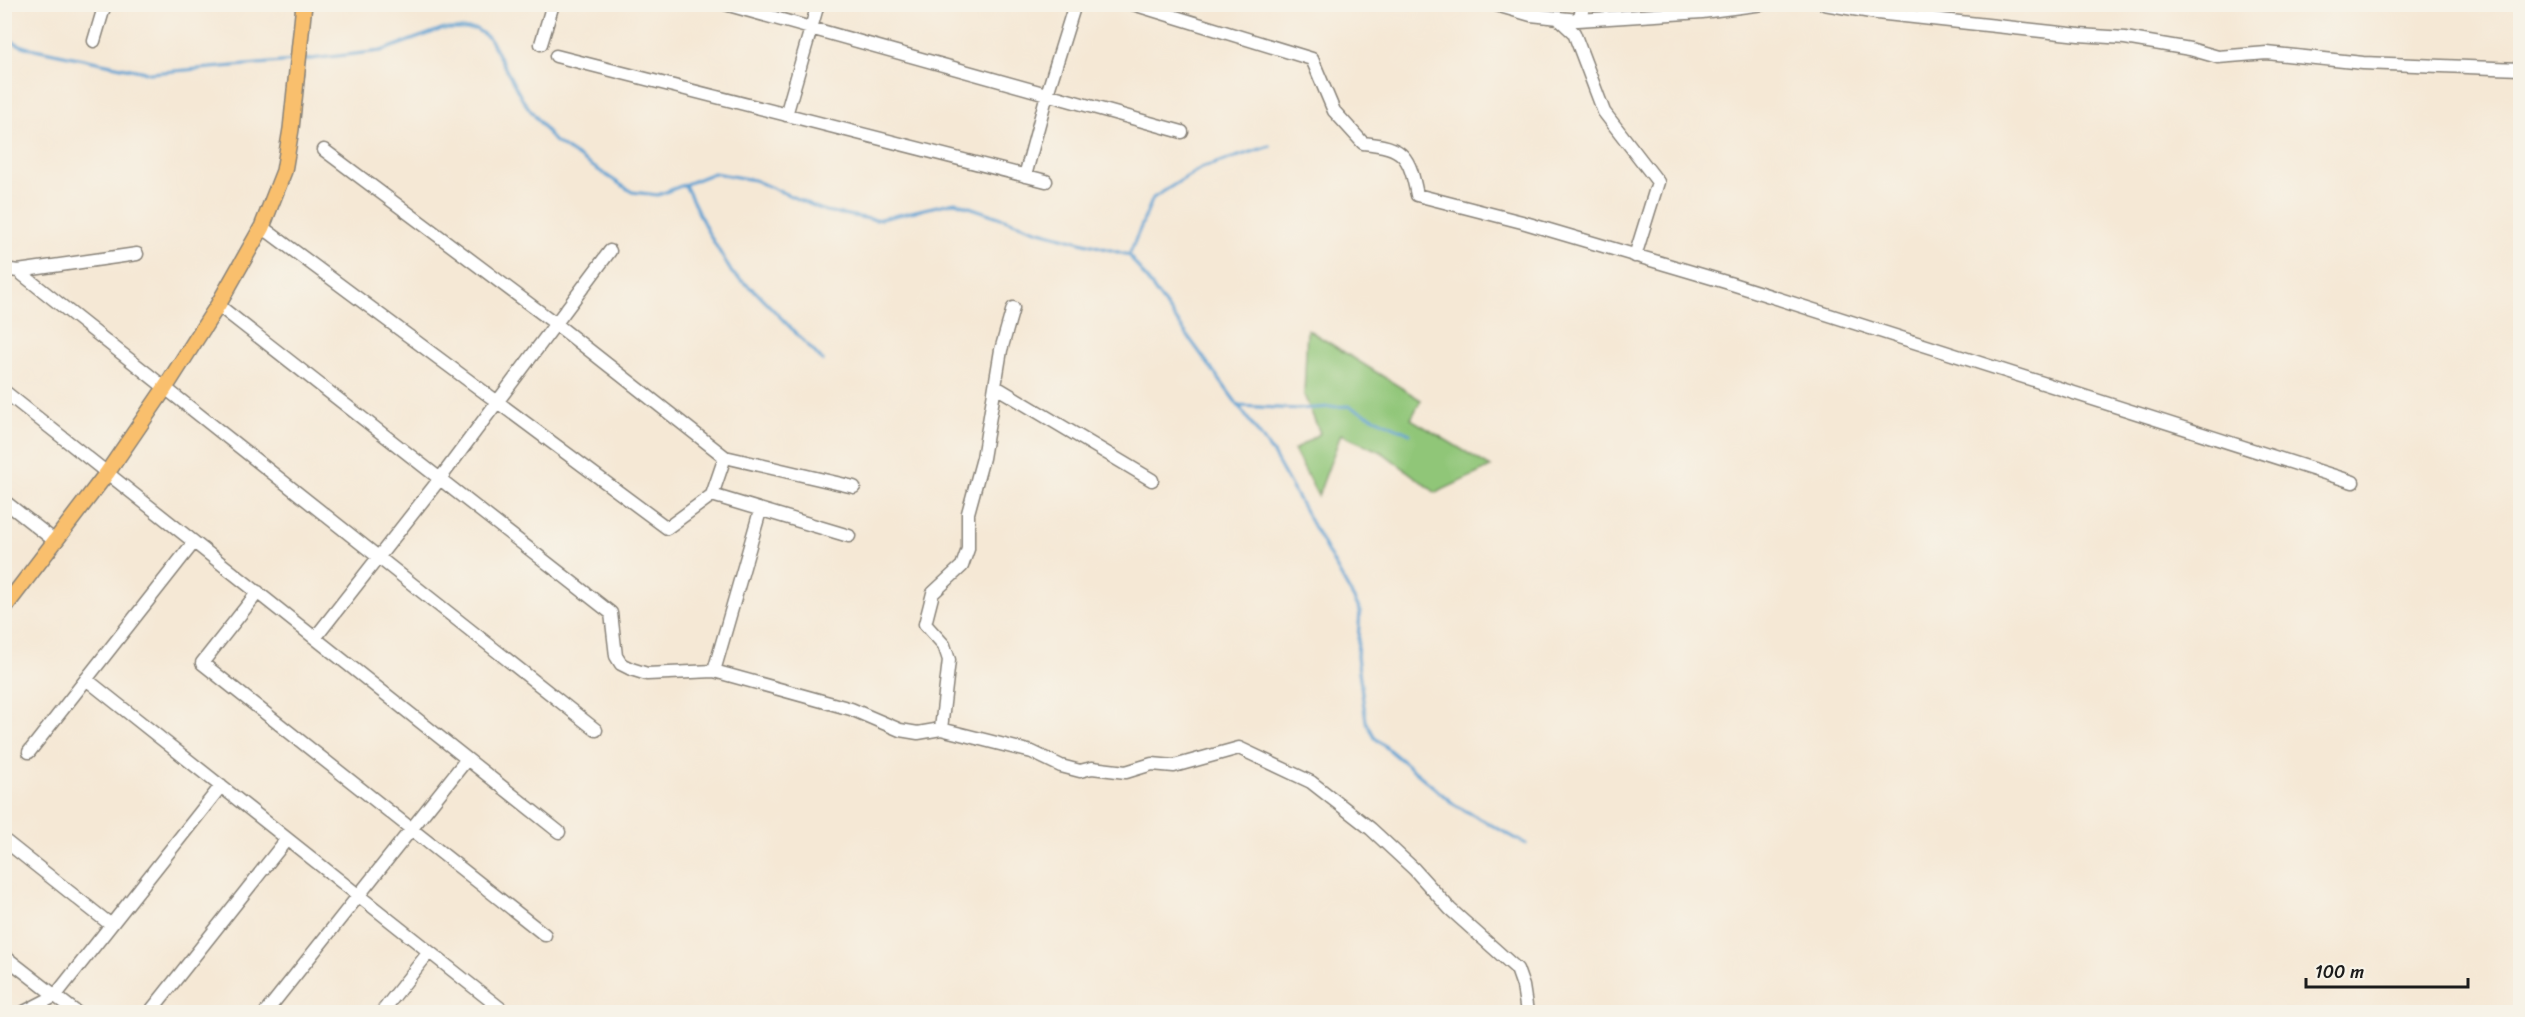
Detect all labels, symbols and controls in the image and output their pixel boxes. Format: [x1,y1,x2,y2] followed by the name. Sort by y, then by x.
[2306,951,2468,989] scale bar
[2315,956,2364,988] text: 100 m

